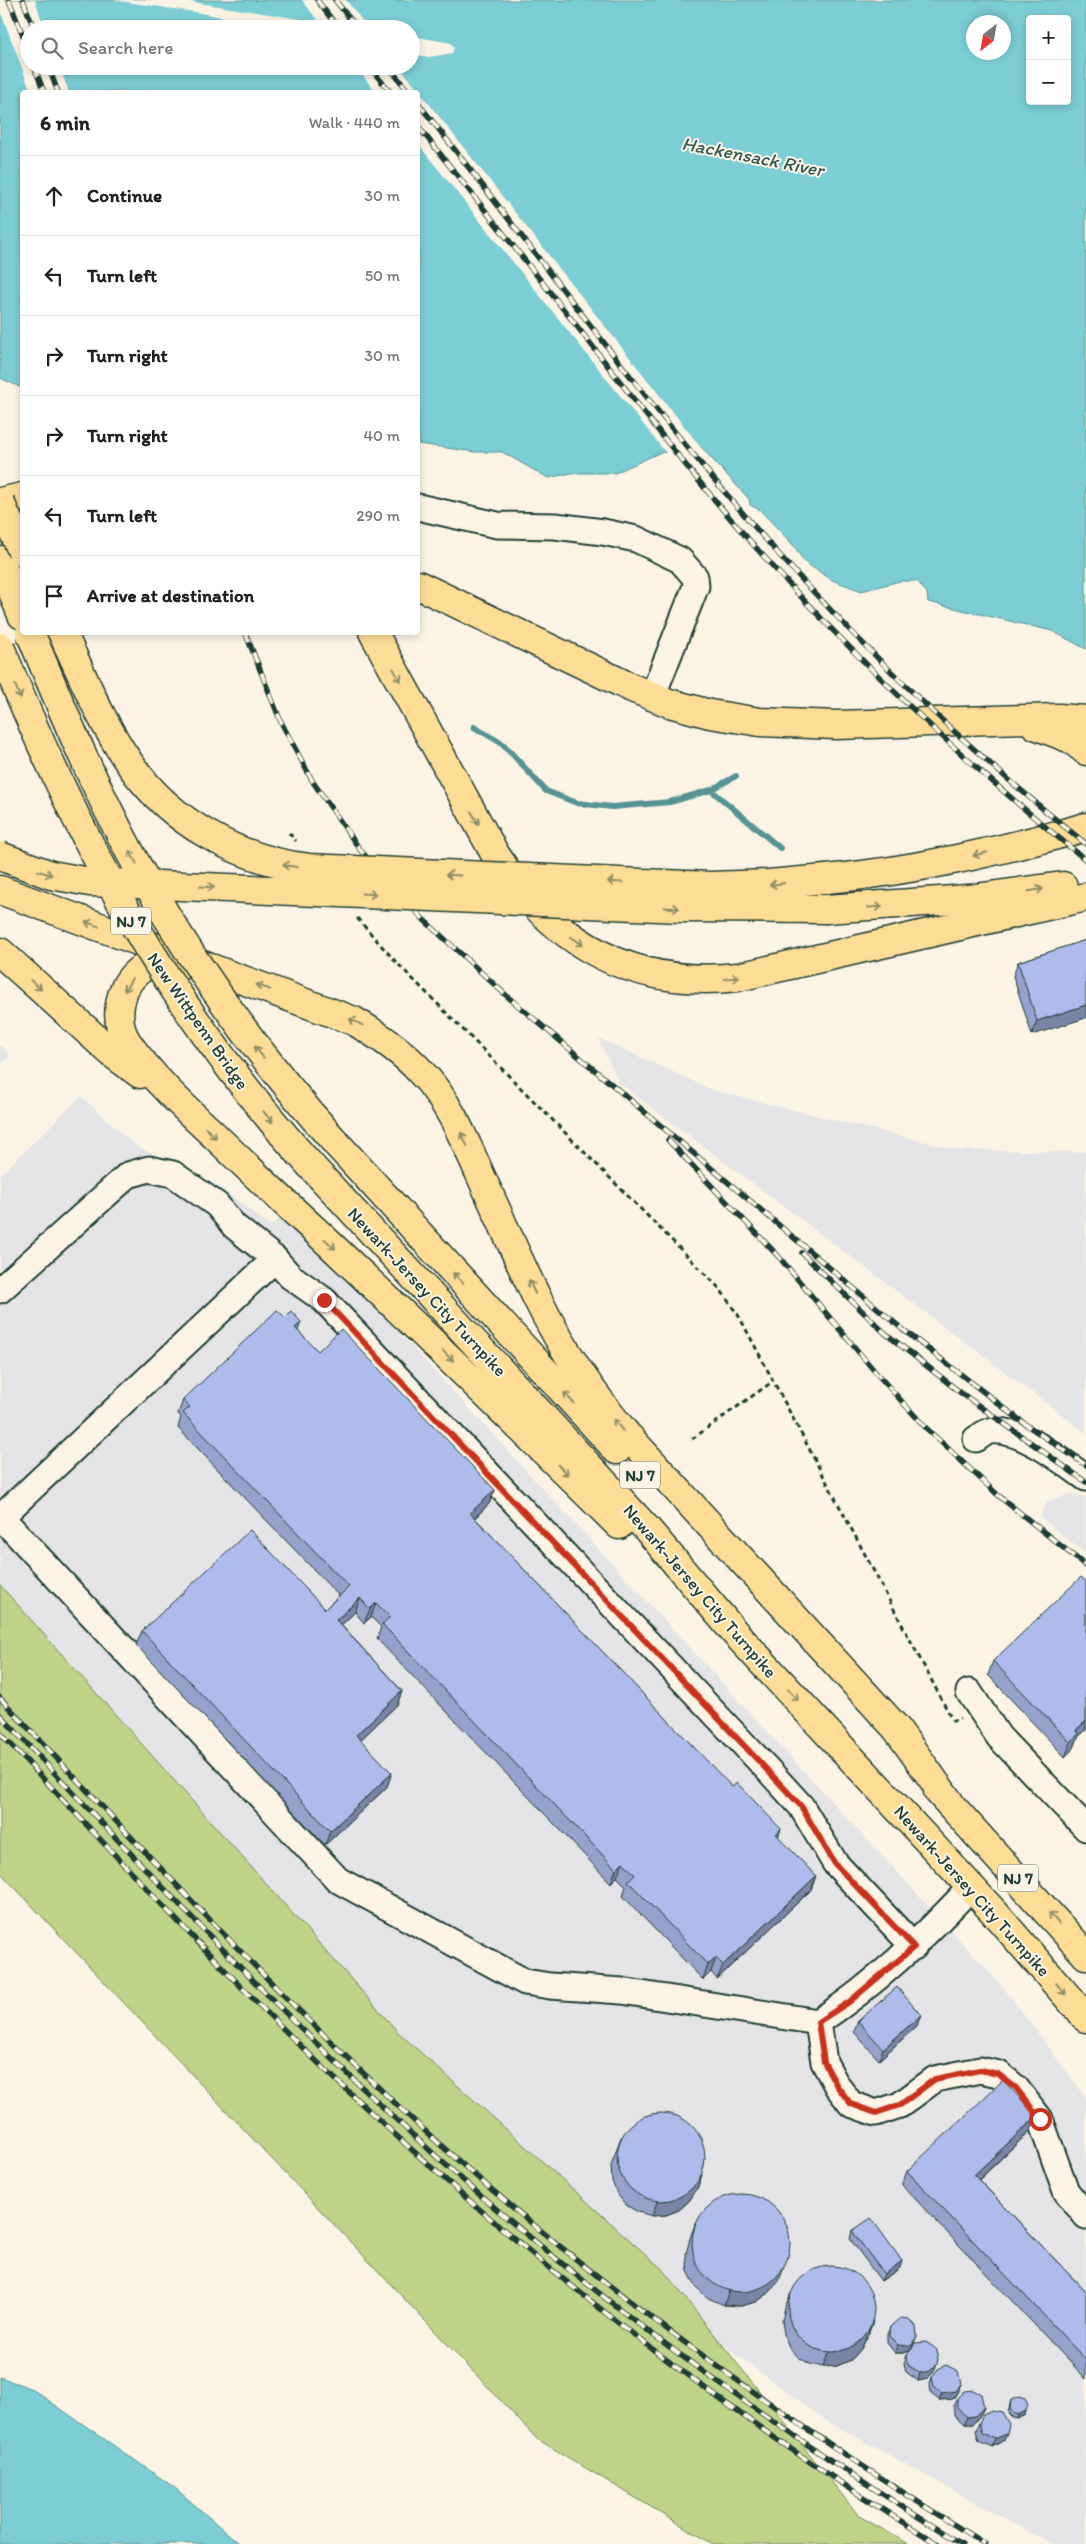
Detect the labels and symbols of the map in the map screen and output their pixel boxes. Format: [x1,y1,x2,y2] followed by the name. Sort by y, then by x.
[966,15,1011,60] north arrow
[680,131,827,182] water label: Hackensack River
[393,667,402,682] one-way arrow
[14,684,24,699] one-way arrow
[470,810,480,825] one-way arrow
[128,850,138,865] one-way arrow
[972,850,988,859] one-way arrow
[283,860,299,870] one-way arrow
[37,869,53,879] one-way arrow
[445,870,461,880] one-way arrow
[607,878,623,887] one-way arrow
[770,879,786,888] one-way arrow
[199,882,215,891] one-way arrow
[1028,885,1044,895] one-way arrow
[361,890,377,899] one-way arrow
[867,902,883,911] one-way arrow
[663,903,679,913] one-way arrow
[111,908,151,934] road number: NJ 7
[84,919,100,928] one-way arrow
[570,936,584,946] one-way arrow
[142,948,254,1094] street label: New Wittpenn Bridge
[724,972,740,982] one-way arrow
[122,977,132,991] one-way arrow
[30,979,43,991] one-way arrow
[255,982,271,991] one-way arrow
[349,1017,364,1026] one-way arrow
[254,1046,265,1059] one-way arrow
[263,1110,274,1123] one-way arrow
[205,1127,218,1139] one-way arrow
[459,1132,468,1147] one-way arrow
[343,1203,511,1381] street label: Newark-Jersey City Turnpike
[323,1238,336,1250] one-way arrow
[452,1272,464,1285] one-way arrow
[527,1280,536,1295] one-way arrow
[313,1289,336,1312] route end
[442,1350,454,1362] one-way arrow
[563,1391,575,1404] one-way arrow
[612,1418,623,1431] one-way arrow
[620,1462,660,1488] road number: NJ 7
[557,1464,570,1476] one-way arrow
[618,1500,782,1682] street label: Newark-Jersey City Turnpike
[787,1689,799,1702] one-way arrow
[889,1801,1055,1981] street label: Newark-Jersey City Turnpike
[998,1865,1038,1892] road number: NJ 7
[1048,1912,1060,1925] one-way arrow
[1055,1982,1066,1995] one-way arrow
[1029,2108,1052,2131] route start

